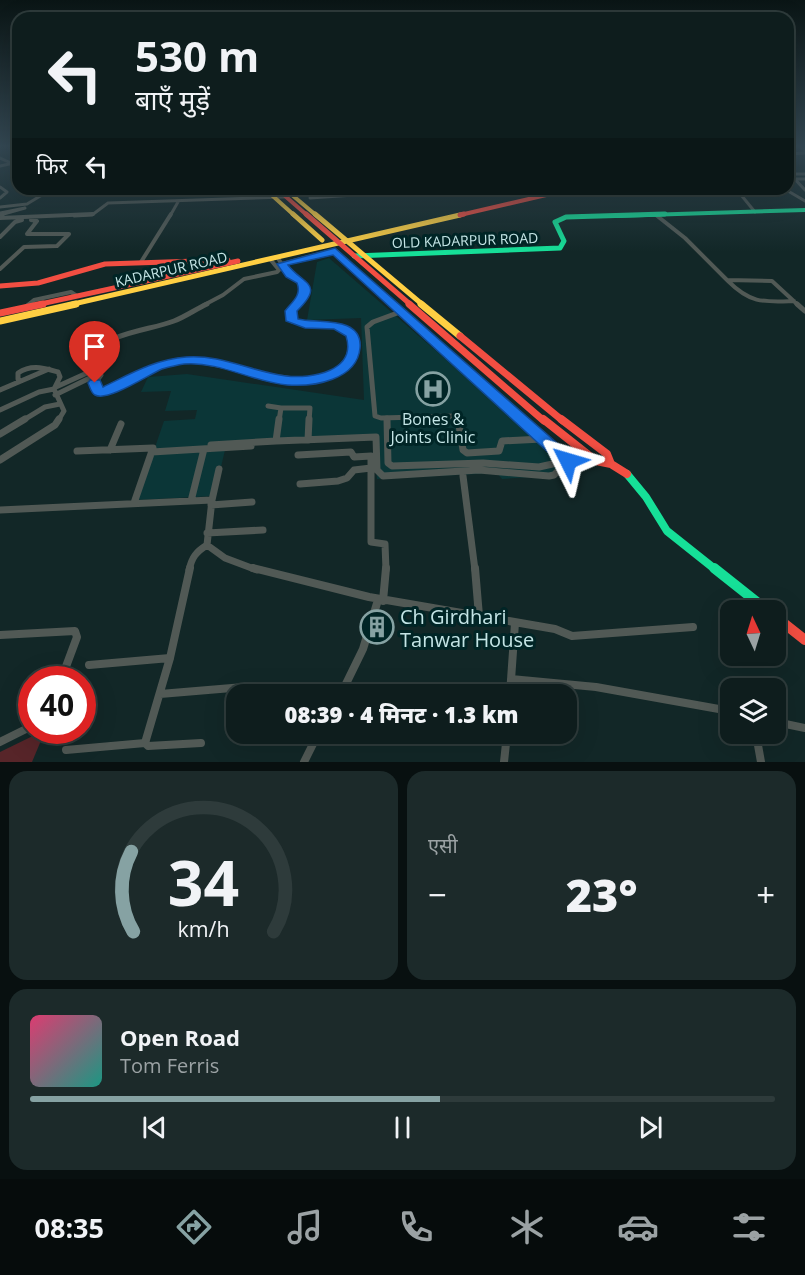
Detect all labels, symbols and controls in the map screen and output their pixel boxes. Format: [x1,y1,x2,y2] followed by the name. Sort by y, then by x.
[135,27,259,84] text: 530 m
[36,36,114,114] icon: left
[135,81,210,118] text: बाएँ मुड़ें
[36,150,68,180] text: फिर
[80,150,113,183] icon: left
[391,228,539,252] street label: OLD KADARPUR ROAD
[113,247,229,291] street label: KADARPUR ROAD
[69,321,120,383] pin
[78,330,111,363] icon: arrive
[415,371,451,407] hospital icon: Bones & Joints Clinic
[389,408,476,448] place label: Bones & Joints Clinic
[536,429,600,493] position arrow
[720,600,786,666] north arrow
[720,600,786,744] map controls
[400,603,534,653] place label: Ch Girdhari Tanwar House
[359,609,395,645] building icon: Ch Girdhari Tanwar House
[18,666,96,744] speed limit sign: 40
[720,678,786,744] button: layers
[285,699,518,729] text: 08:39 · 4 मिनट · 1.3 km
[428,832,458,859] text: एसी
[168,839,239,924] text: 34
[566,864,637,925] text: 23°
[428,872,447,917] text: −
[756,872,775,917] text: +
[177,915,230,944] text: km/h
[120,1022,240,1052] text: Open Road
[120,1052,219,1079] text: Tom Ferris
[138,1111,171,1144] icon: previous
[386,1111,419,1144] icon: pause
[634,1111,667,1144] icon: next
[173,1206,215,1248] icon: directions
[284,1206,326,1248] icon: music
[395,1206,437,1248] icon: phone
[506,1206,548,1248] icon: climate
[617,1206,659,1248] icon: car
[728,1206,770,1248] icon: filters
[35,1209,104,1246] text: 08:35

